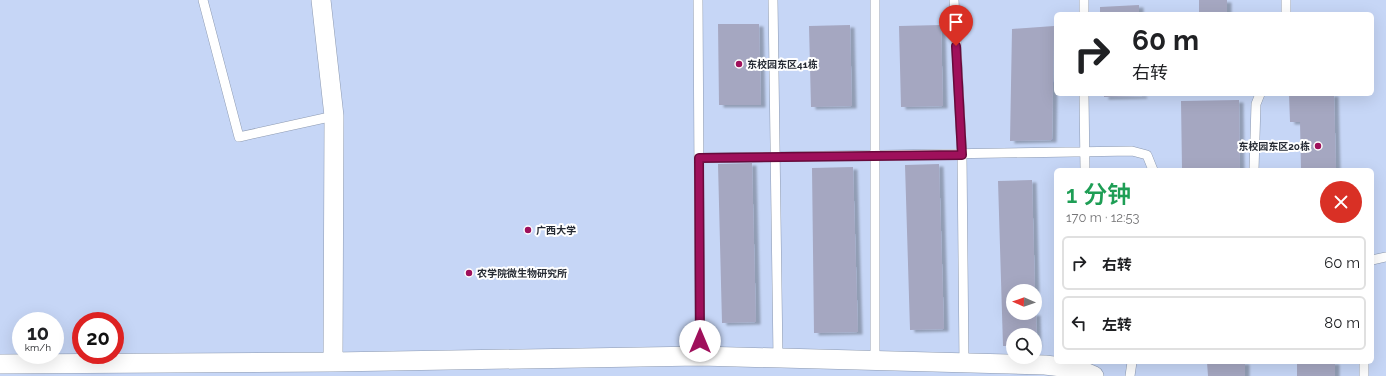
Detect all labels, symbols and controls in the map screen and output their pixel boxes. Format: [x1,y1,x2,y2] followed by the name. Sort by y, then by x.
[939,5,973,46] pin
[945,11,967,33] icon: arrive
[1132,24,1199,57] text: 60 m
[1066,28,1118,80] icon: right
[747,58,818,70] place label: 东校园东区41栋
[734,59,744,69] marker: 东校园东区41栋
[1132,62,1168,83] text: 右转
[1238,140,1310,152] place label: 东校园东区20栋
[1313,141,1323,151] marker: 东校园东区20栋
[1066,180,1131,209] text: 1 分钟
[1320,181,1362,223] button: close
[1066,210,1140,225] text: 170 m · 12:53
[523,225,533,235] marker: 广西大学
[536,225,576,236] place label: 广西大学
[1068,252,1090,274] icon: right
[1324,254,1360,272] text: 60 m
[1102,256,1132,274] text: 右转
[464,268,474,278] marker: 农学院微生物研究所
[477,268,567,279] place label: 农学院微生物研究所
[1006,284,1042,320] north arrow
[1006,284,1042,364] map controls
[72,312,124,364] speed limit sign: 20
[1068,312,1090,334] icon: left
[1324,314,1360,332] text: 80 m
[1102,316,1132,334] text: 左转
[679,320,721,362] position arrow
[27,321,49,345] text: 10
[1006,328,1042,364] button: search
[25,342,51,353] text: km/h

